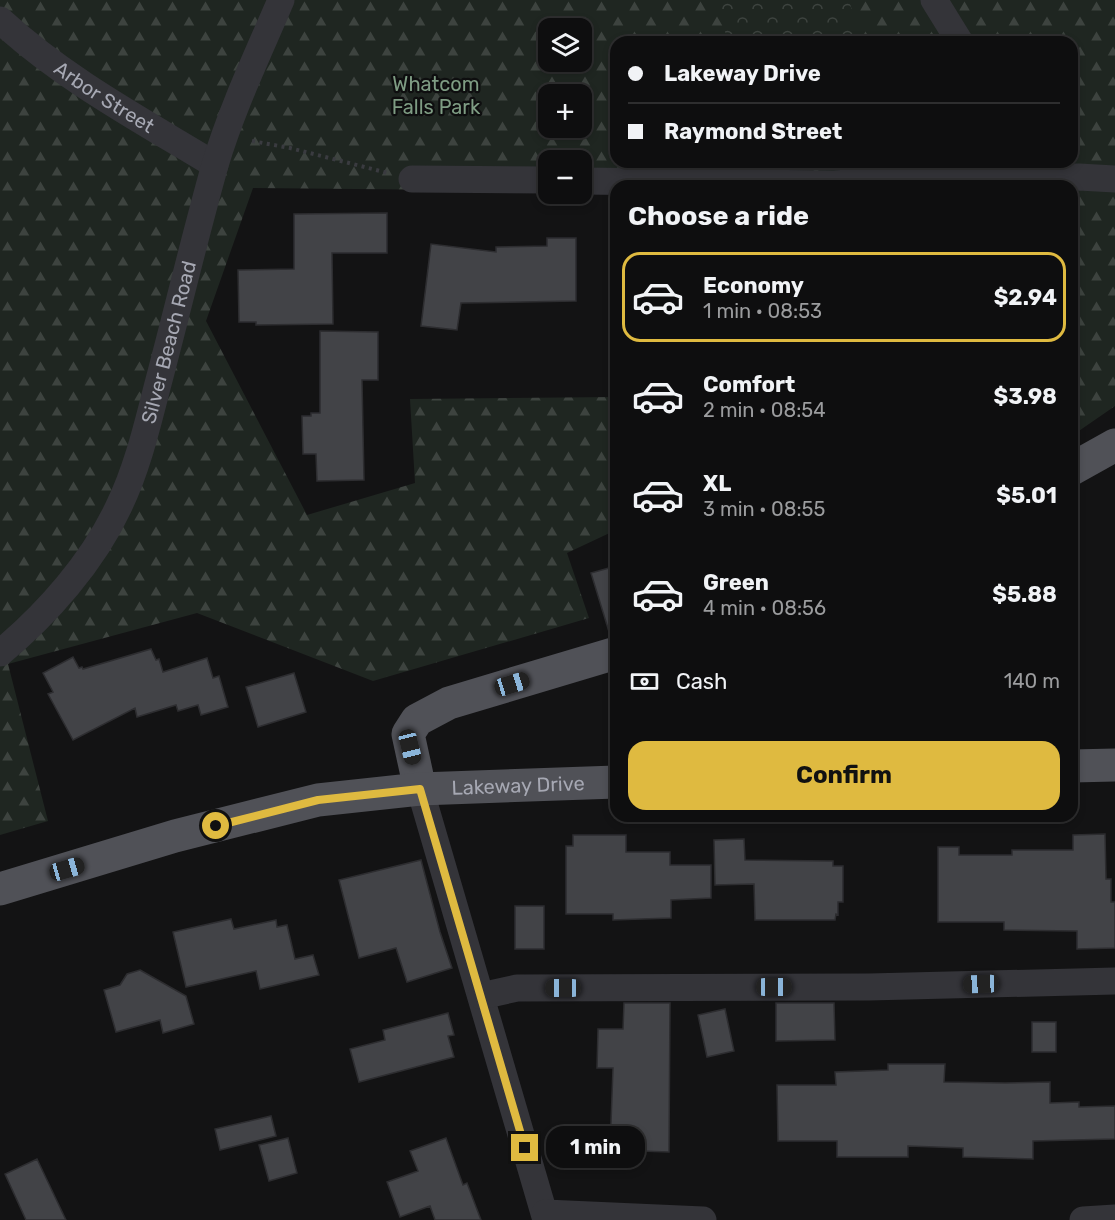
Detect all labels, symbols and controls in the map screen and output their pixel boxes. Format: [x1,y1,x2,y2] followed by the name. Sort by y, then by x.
[538,18,592,204] map controls
[538,18,592,72] button: layers
[50,56,159,138] street label: Arbor Street
[664,60,821,87] text: Lakeway Drive
[392,72,481,119] park label: Whatcom Falls Park
[538,84,592,138] button: +
[664,118,842,145] text: Raymond Street
[538,150,592,204] button: −
[628,200,809,232] text: Choose a ride
[136,258,201,426] street label: Silver Beach Road
[631,270,685,324] icon: car
[703,272,804,299] text: Economy
[994,284,1057,311] text: $2.94
[703,299,822,323] text: 1 min · 08:53
[631,369,685,423] icon: car
[703,371,795,398] text: Comfort
[993,383,1057,410] text: $3.98
[703,398,826,422] text: 2 min · 08:54
[631,468,685,522] icon: car
[703,470,731,497] text: XL
[996,482,1057,509] text: $5.01
[703,497,825,521] text: 3 min · 08:55
[631,567,685,621] icon: car
[703,569,769,596] text: Green
[992,581,1057,608] text: $5.88
[703,596,826,620] text: 4 min · 08:56
[628,665,661,698] icon: cash
[676,668,727,695] text: Cash
[1004,669,1060,693] text: 140 m
[492,670,532,698] car
[397,727,423,767] car
[628,741,1060,810] button: Confirm
[451,771,585,800] street label: Lakeway Drive
[202,812,229,839] route start
[47,855,87,883] car
[963,974,999,994] car
[756,978,792,996] car
[545,979,581,997] car
[546,1127,645,1169] callout: 1 min
[511,1134,538,1161] route end
[570,1135,621,1159] text: 1 min

